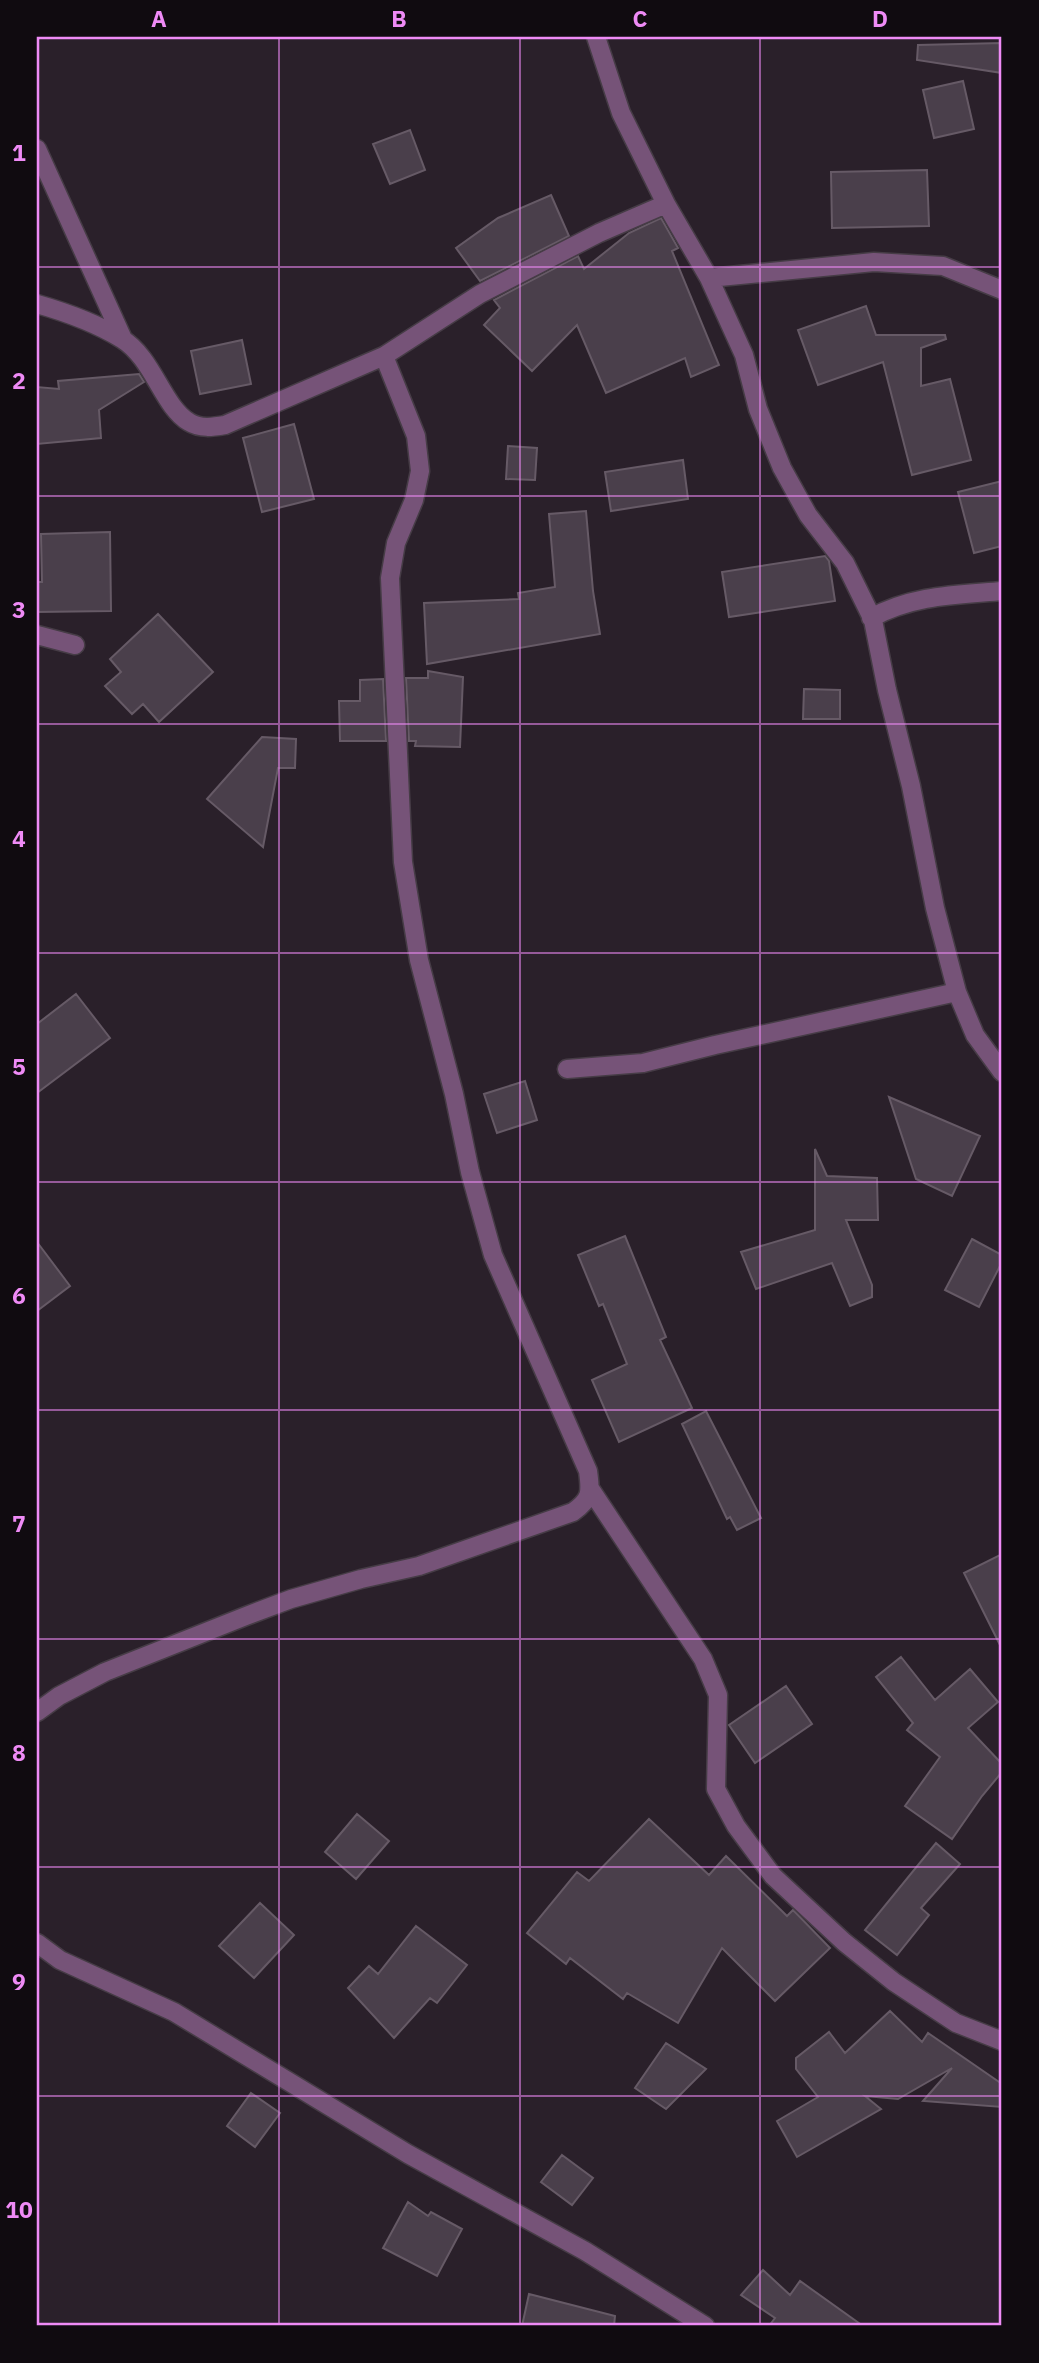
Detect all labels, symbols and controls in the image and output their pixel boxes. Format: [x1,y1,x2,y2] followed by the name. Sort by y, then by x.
[151,3,167,33] text: A
[391,3,407,33] text: B
[633,3,648,33] text: C
[872,3,888,33] text: D
[12,137,26,167] text: 1
[12,365,26,395] text: 2
[12,594,26,624] text: 3
[12,823,26,853] text: 4
[12,1051,26,1081] text: 5
[12,1280,26,1310] text: 6
[12,1508,26,1538] text: 7
[12,1737,26,1767] text: 8
[12,1966,26,1996] text: 9
[5,2194,33,2224] text: 10

